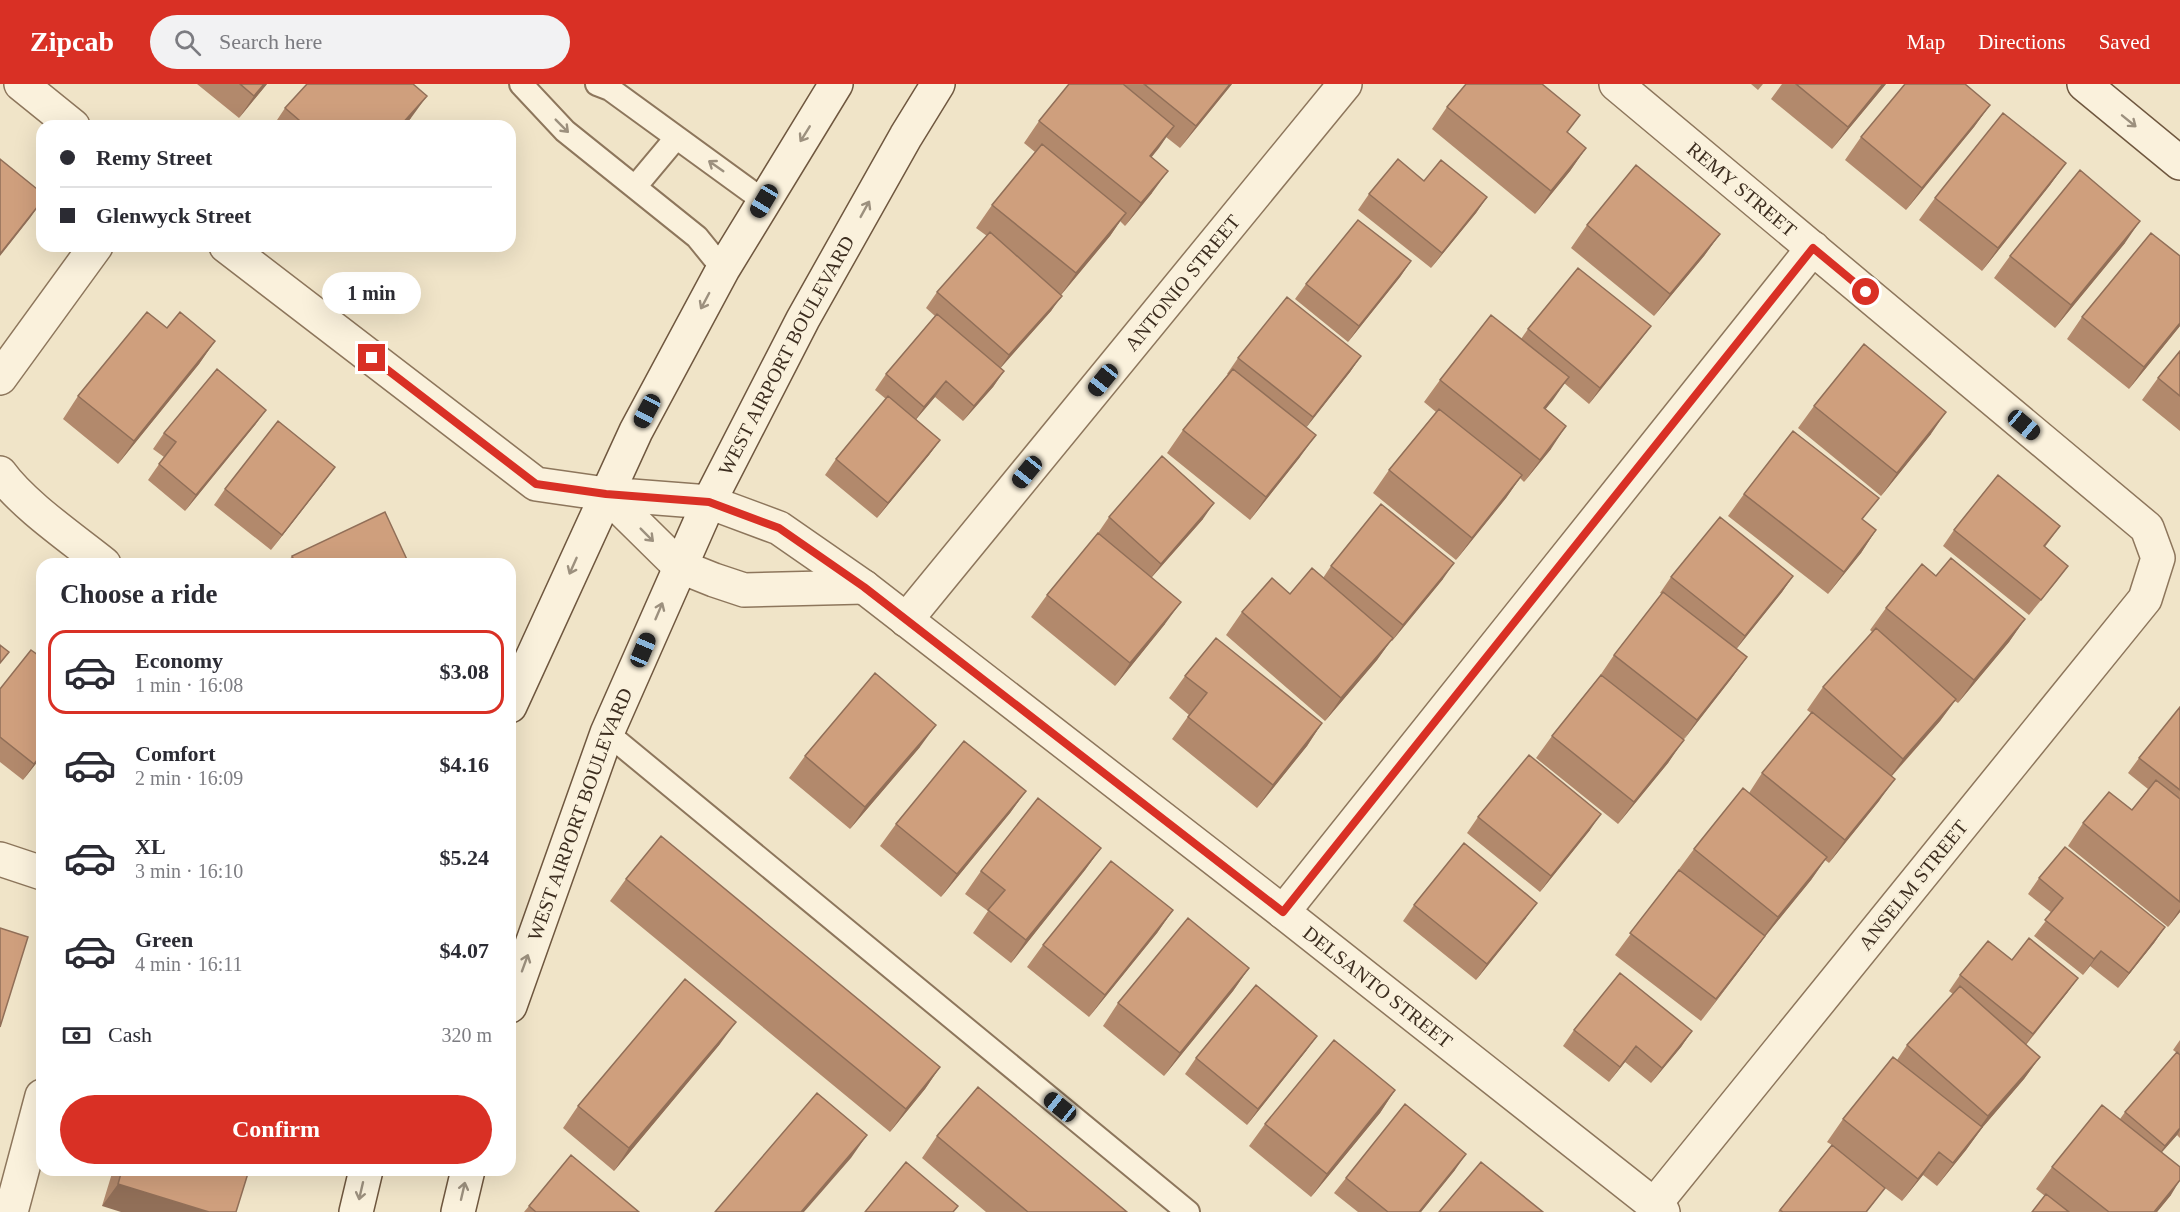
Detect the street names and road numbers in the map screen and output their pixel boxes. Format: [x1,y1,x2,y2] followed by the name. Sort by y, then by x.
[1683,137,1801,241] street label: REMY STREET
[1120,210,1244,355] street label: ANTONIO STREET
[714,232,859,479] street label: WEST AIRPORT BOULEVARD
[523,684,637,944] street label: WEST AIRPORT BOULEVARD
[1854,816,1972,954] street label: ANSELM STREET
[1299,921,1457,1052] street label: DELSANTO STREET

